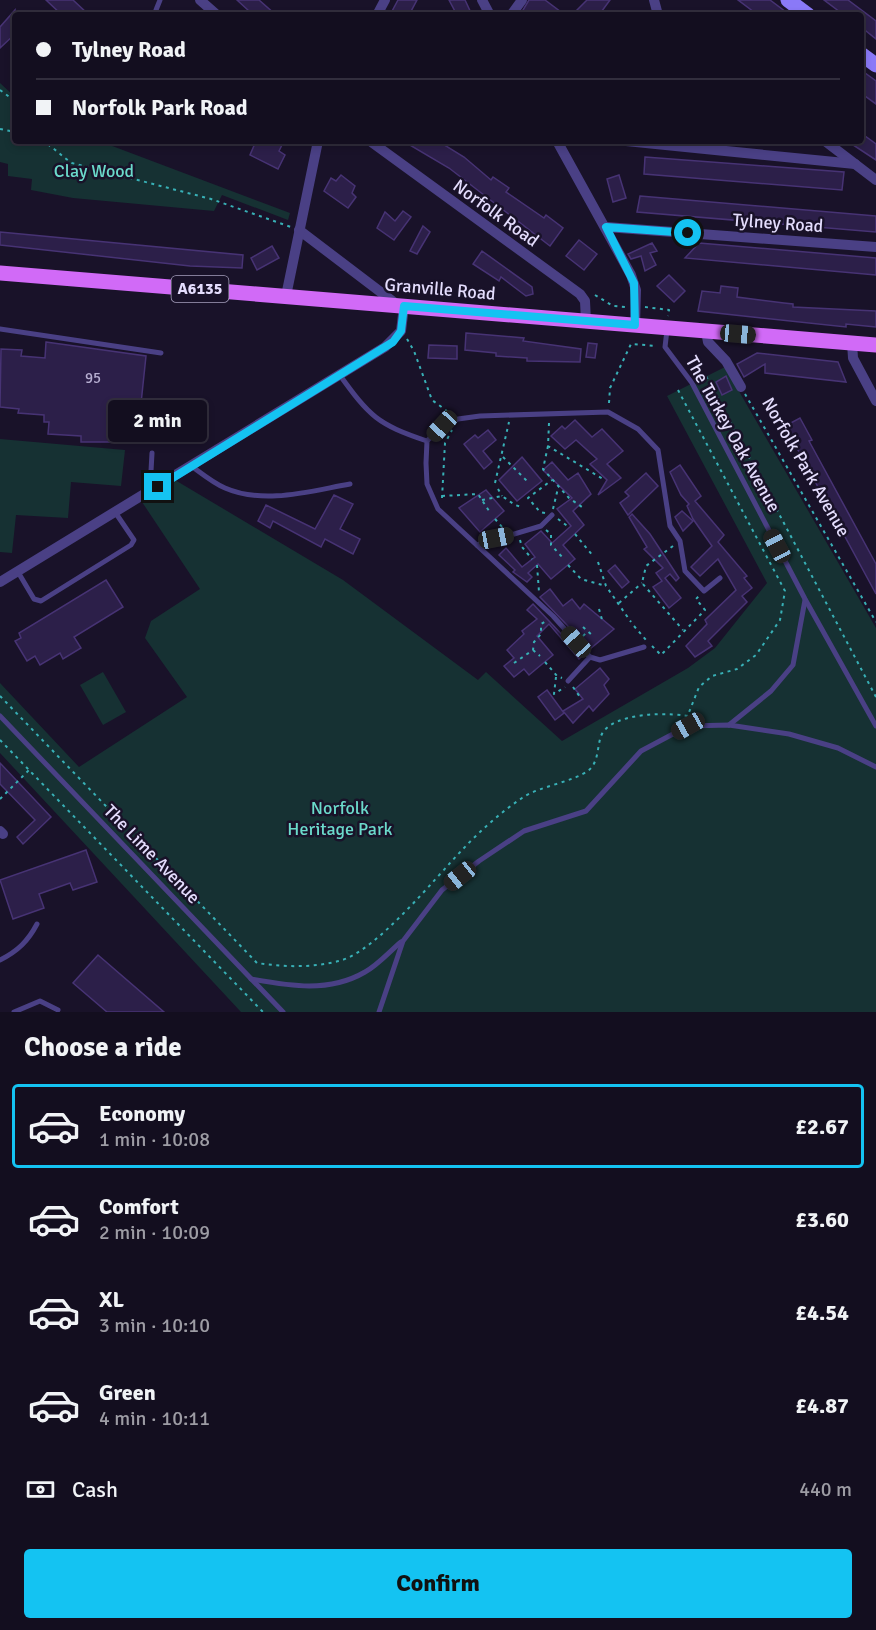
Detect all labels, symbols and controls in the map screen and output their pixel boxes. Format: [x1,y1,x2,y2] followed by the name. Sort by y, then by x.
[72,36,186,63] text: Tylney Road
[72,94,248,121] text: Norfolk Park Road
[54,160,134,182] park label: Clay Wood
[449,174,543,252] street label: Norfolk Road
[732,209,824,237] street label: Tylney Road
[674,219,701,246] route start
[384,273,496,305] street label: Granville Road
[172,276,228,302] road number: A6135
[719,323,757,345] car
[681,352,785,516] street label: The Turkey Oak Avenue
[85,369,101,387] house number: 95
[757,393,855,541] street label: Norfolk Park Avenue
[108,400,207,442] callout: 2 min
[423,407,461,445] car
[133,408,182,433] text: 2 min
[144,473,171,500] route end
[477,526,515,550] car
[761,526,793,566] car
[557,623,595,661] car
[668,709,708,743] car
[287,797,393,840] park label: Norfolk Heritage Park
[99,800,205,908] street label: The Lime Avenue
[440,858,480,894] car
[24,1031,182,1064] text: Choose a ride
[27,1099,81,1153] icon: car
[99,1100,185,1127] text: Economy
[795,1113,849,1140] text: £2.67
[99,1127,210,1152] text: 1 min · 10:08
[27,1192,81,1246] icon: car
[99,1193,179,1220] text: Comfort
[795,1206,849,1233] text: £3.60
[99,1220,210,1245] text: 2 min · 10:09
[27,1285,81,1339] icon: car
[99,1286,124,1313] text: XL
[795,1299,849,1326] text: £4.54
[99,1313,210,1338] text: 3 min · 10:10
[27,1378,81,1432] icon: car
[99,1379,156,1406] text: Green
[795,1392,849,1419] text: £4.87
[99,1406,210,1431] text: 4 min · 10:11
[24,1473,57,1506] icon: cash
[72,1476,118,1503] text: Cash
[799,1477,852,1502] text: 440 m
[24,1549,852,1618] button: Confirm

